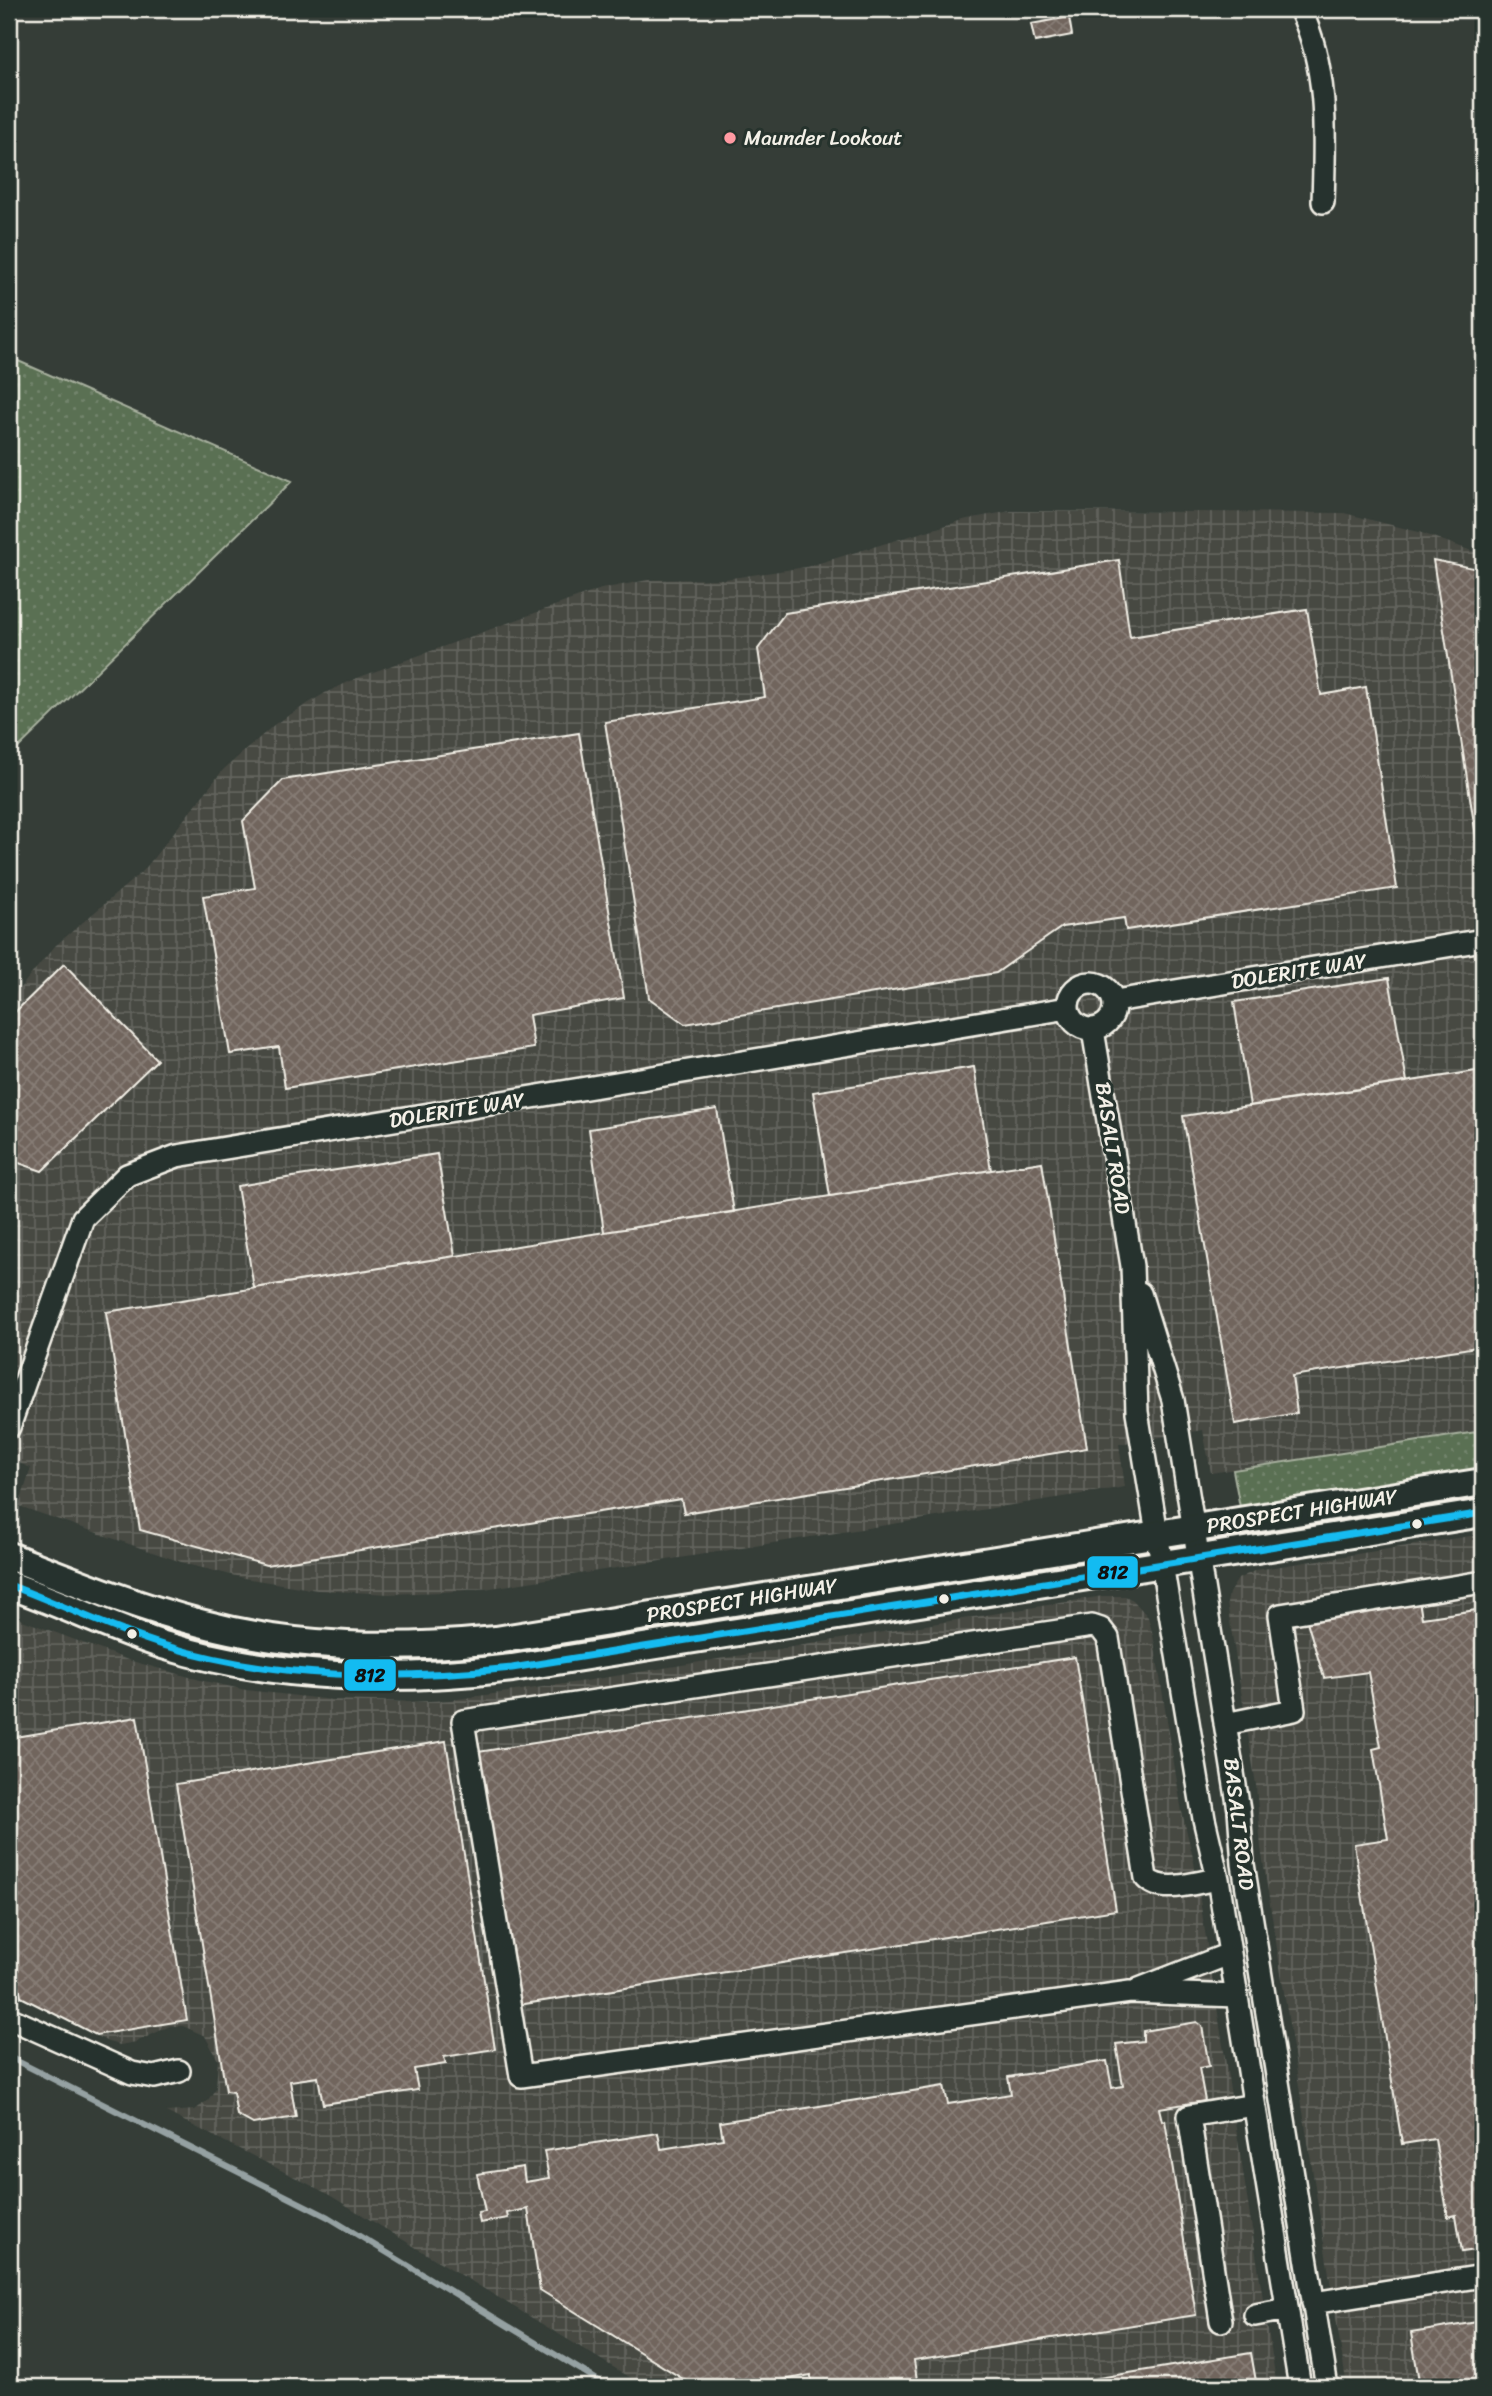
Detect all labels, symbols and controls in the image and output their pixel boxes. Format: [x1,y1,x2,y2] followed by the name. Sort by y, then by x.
[744,119,903,157] place label: Maunder Lookout
[722,130,738,146] marker: Maunder Lookout
[1228,941,1370,1000] street label: DOLERITE WAY
[1084,1079,1142,1217] street label: BASALT ROAD
[386,1080,528,1139] street label: DOLERITE WAY
[1204,1477,1402,1545] street label: PROSPECT HIGHWAY
[1410,1517,1424,1531] unlabelled marker
[1086,1555,1139,1589] line badge: 812
[1097,1556,1128,1589] text: 812
[644,1566,842,1634] street label: PROSPECT HIGHWAY
[937,1592,951,1606] unlabelled marker
[125,1627,139,1641] unlabelled marker
[343,1658,397,1692] line badge: 812
[354,1659,385,1692] text: 812
[1212,1755,1266,1893] street label: BASALT ROAD

